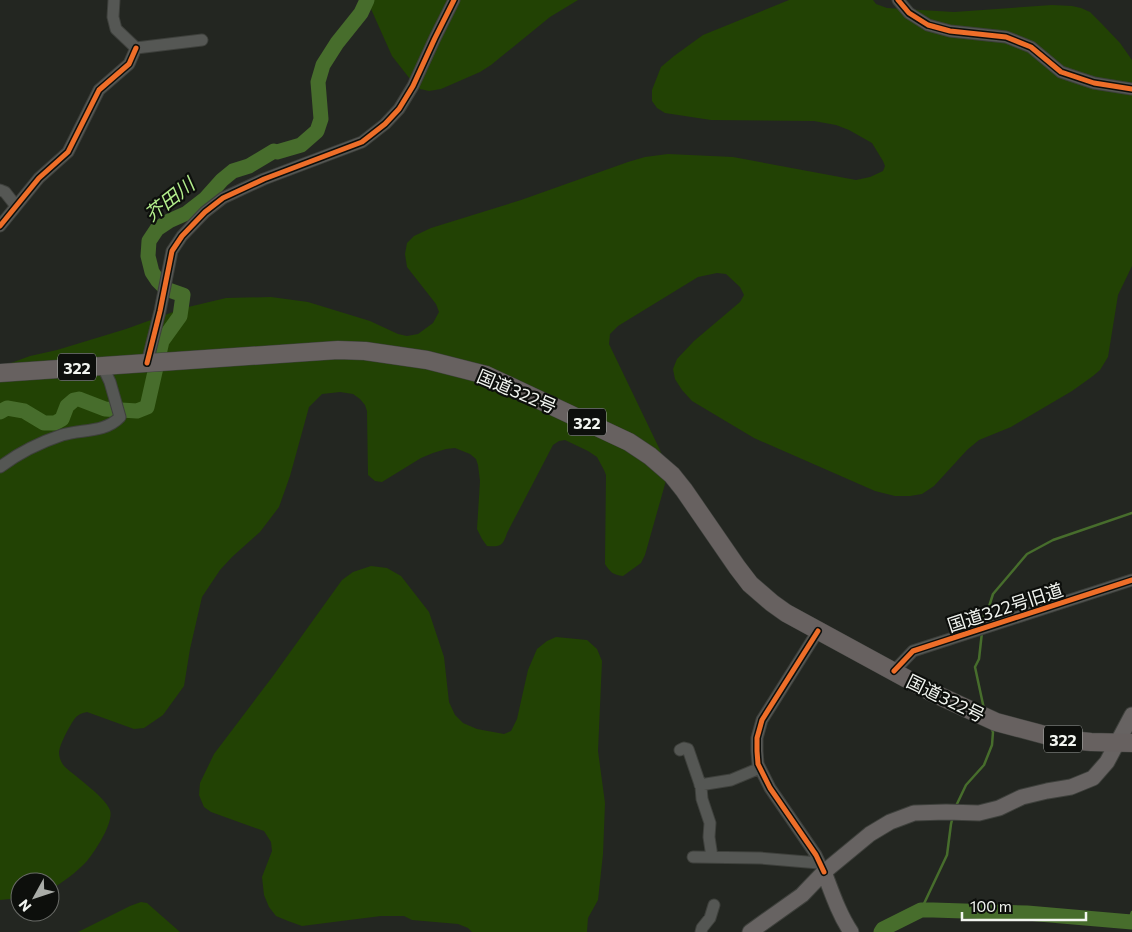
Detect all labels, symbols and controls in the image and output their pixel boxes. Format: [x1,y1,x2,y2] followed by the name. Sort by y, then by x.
[139,171,200,226] water label: 芥田川
[58,354,96,381] road number: 322
[474,364,560,418] street label: 国道322号
[568,408,606,436] road number: 322
[944,578,1066,636] street label: 国道322号旧道
[903,670,989,726] street label: 国道322号
[1044,726,1082,752] road number: 322
[10,872,60,922] north arrow
[962,890,1086,922] scale bar
[15,896,35,915] text: N
[970,897,1012,915] text: 100 m

